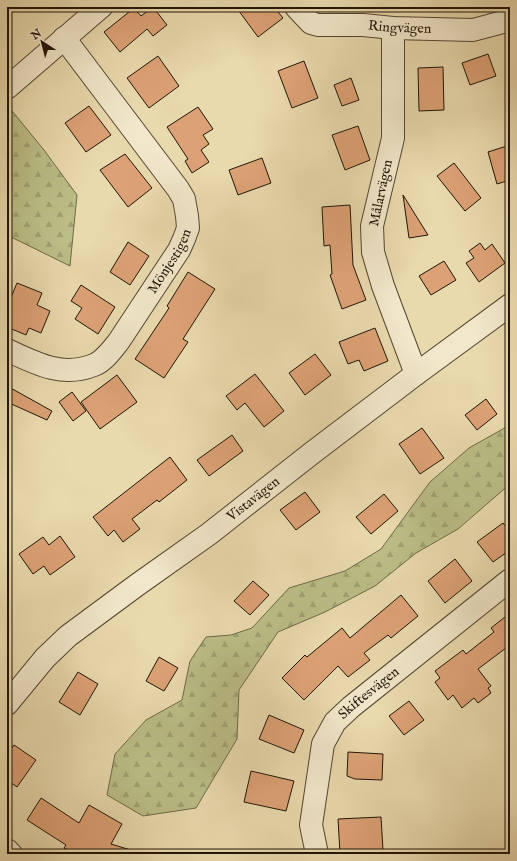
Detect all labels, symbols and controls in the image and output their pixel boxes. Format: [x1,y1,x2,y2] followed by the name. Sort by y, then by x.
[367,17,432,38] street label: Ringvägen
[22,22,62,62] north arrow
[28,26,45,44] text: N
[365,157,397,228] street label: Målarvägen
[144,226,196,297] street label: Mönjestigen
[223,472,284,526] street label: Vistavägen
[334,663,403,723] street label: Skiftesvägen

